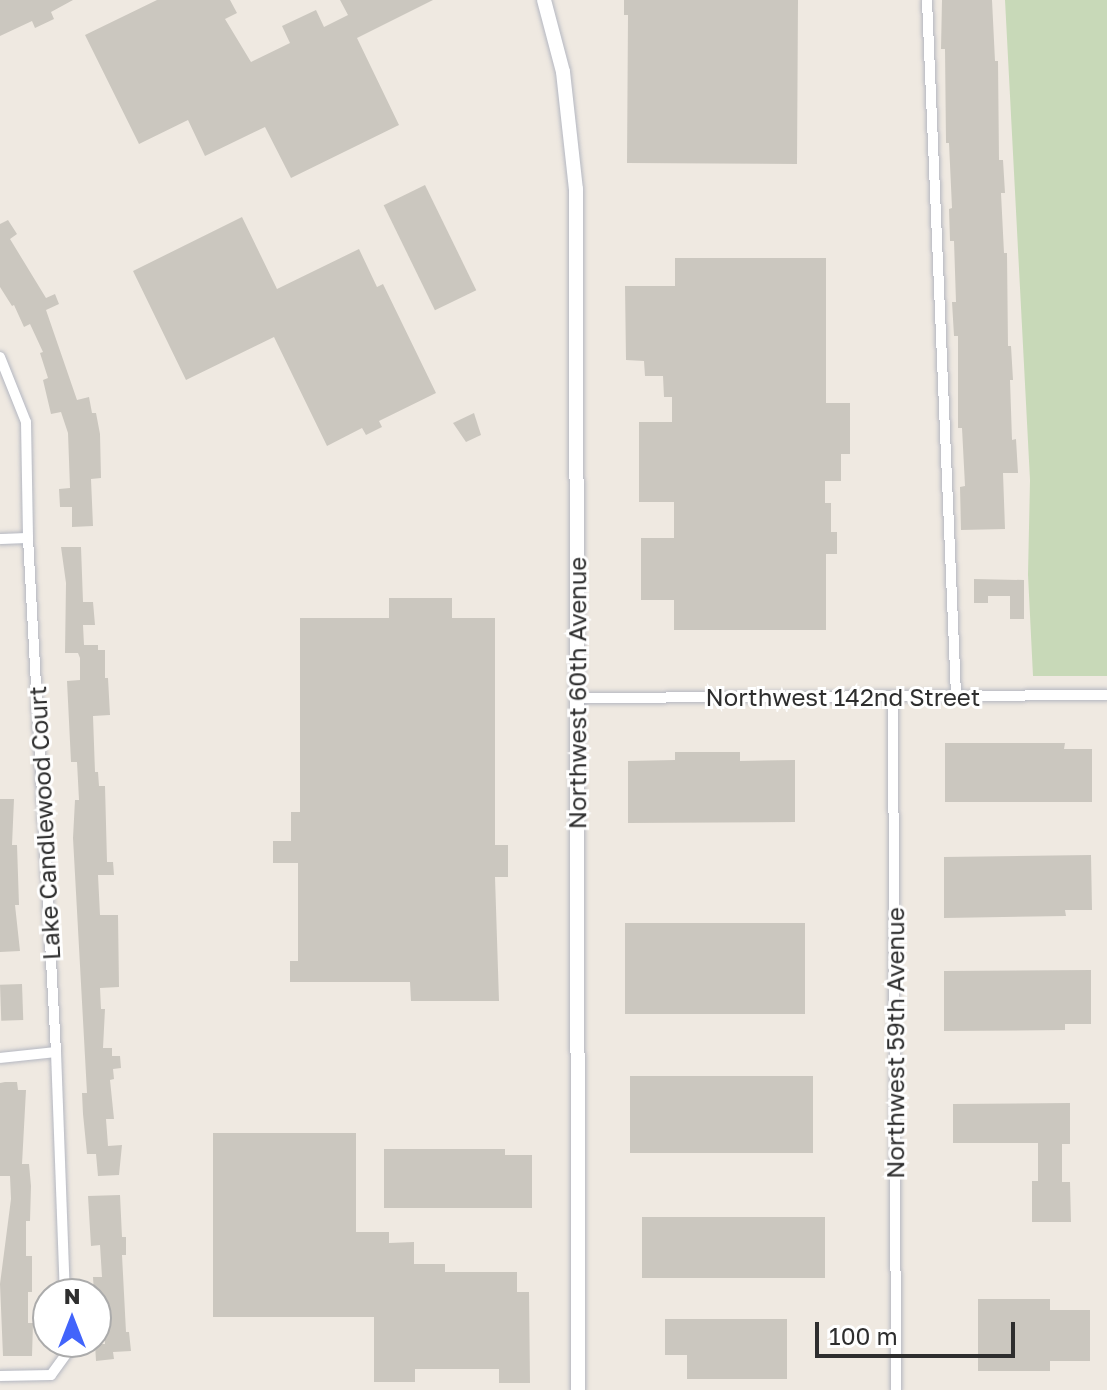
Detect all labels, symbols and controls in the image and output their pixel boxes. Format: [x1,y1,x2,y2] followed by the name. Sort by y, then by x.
[563,557,591,829] street label: Northwest 60th Avenue
[706,683,980,711] street label: Northwest 142nd Street
[22,685,66,961] street label: Lake Candlewood Court
[881,907,909,1179] street label: Northwest 59th Avenue
[32,1278,112,1358] north arrow
[64,1282,80,1309] text: N
[819,1306,1019,1356] scale bar
[829,1321,898,1350] text: 100 m

